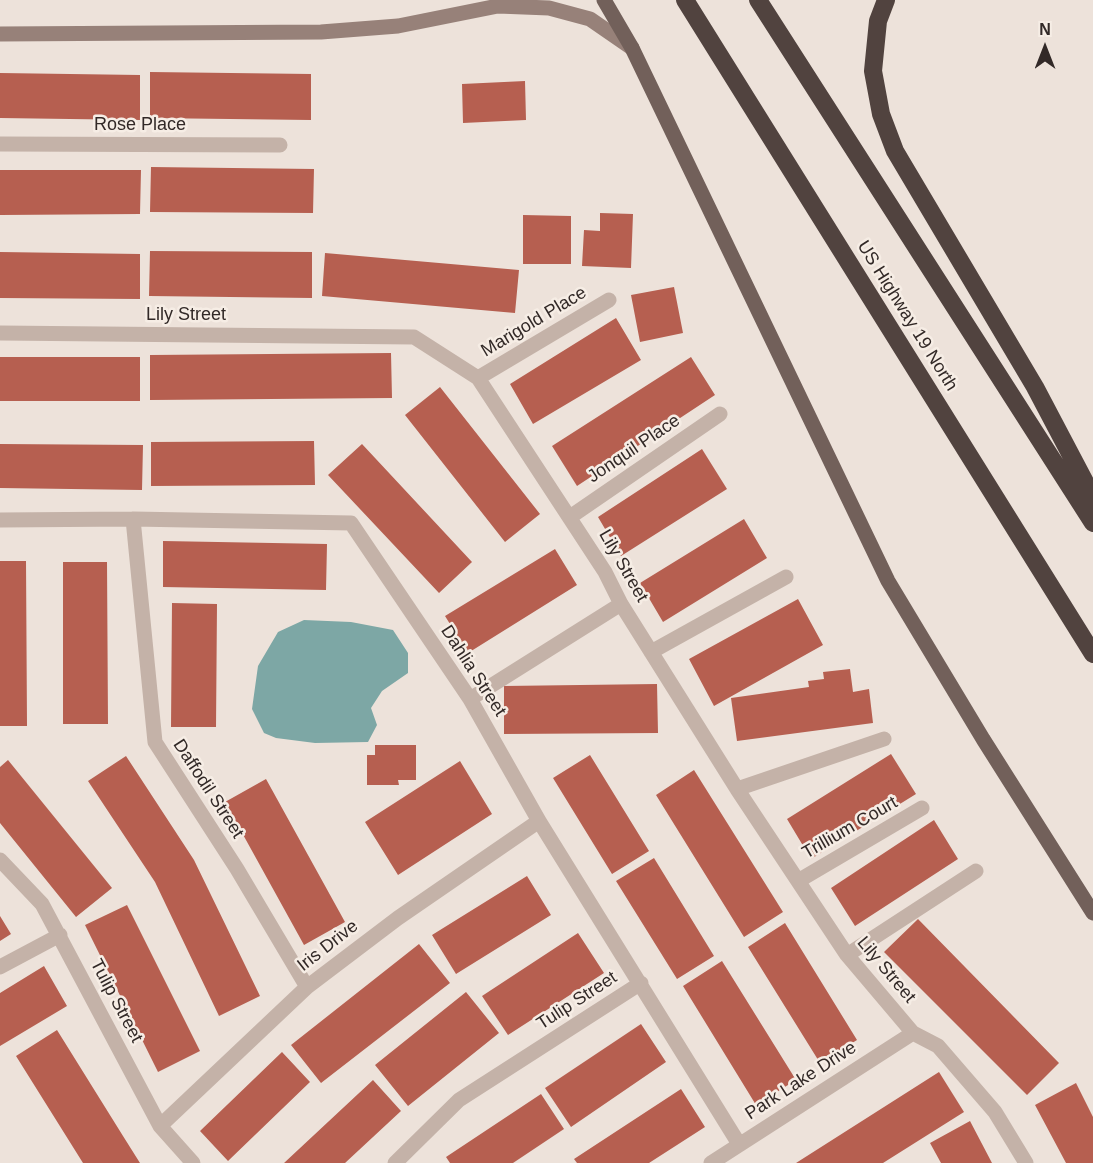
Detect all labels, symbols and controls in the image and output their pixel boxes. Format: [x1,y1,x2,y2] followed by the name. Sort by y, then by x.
[1015,18,1075,78] north arrow
[1039,21,1051,38] text: N
[94,114,186,136] street label: Rose Place
[852,237,962,395] street label: US Highway 19 North
[477,282,591,362] street label: Marigold Place
[146,304,226,326] street label: Lily Street
[584,410,684,488] street label: Jonquil Place
[594,526,652,606] street label: Lily Street
[436,621,510,721] street label: Dahlia Street
[168,735,248,843] street label: Daffodil Street
[799,792,901,864] street label: Trillium Court
[293,916,363,976] street label: Iris Drive
[852,932,920,1008] street label: Lily Street
[85,956,147,1046] street label: Tulip Street
[533,967,621,1035] street label: Tulip Street
[741,1037,861,1125] street label: Park Lake Drive

